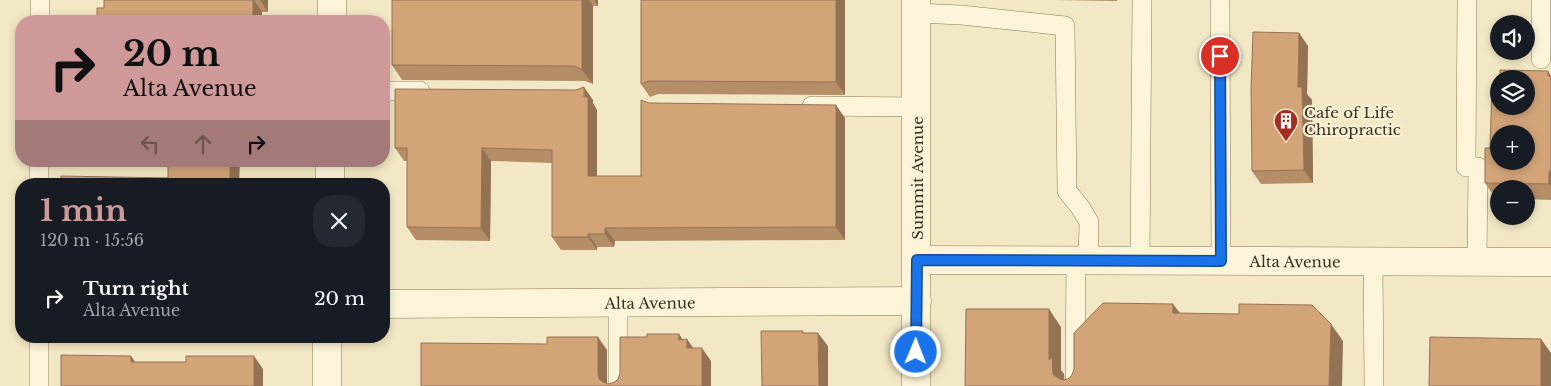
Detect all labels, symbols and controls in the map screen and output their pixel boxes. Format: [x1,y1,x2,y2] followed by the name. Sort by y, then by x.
[1490,15,1535,225] map controls
[1490,15,1535,60] button: sound
[123,32,220,75] text: 20 m
[40,35,105,100] icon: right
[1199,35,1241,77] pin
[1206,42,1234,70] icon: arrive
[1490,70,1535,115] button: layers
[123,75,257,102] text: Alta Avenue
[1304,103,1401,139] place label: Cafe of Life Chiropractic
[1273,108,1299,142] building icon: Cafe of Life Chiropractic
[908,116,927,240] street label: Summit Avenue
[1490,125,1535,170] button: +
[136,130,164,158] icon: left
[189,130,217,158] icon: ahead
[242,130,270,158] icon: right
[1490,180,1535,225] button: −
[40,192,127,229] text: 1 min
[313,195,365,247] button: close
[40,230,144,250] text: 120 m · 15:56
[1248,252,1341,271] street label: Alta Avenue
[83,277,189,300] text: Turn right
[40,284,68,312] icon: right
[314,287,365,310] text: 20 m
[603,293,696,312] street label: Alta Avenue
[83,300,180,320] text: Alta Avenue
[889,325,941,377] position arrow

